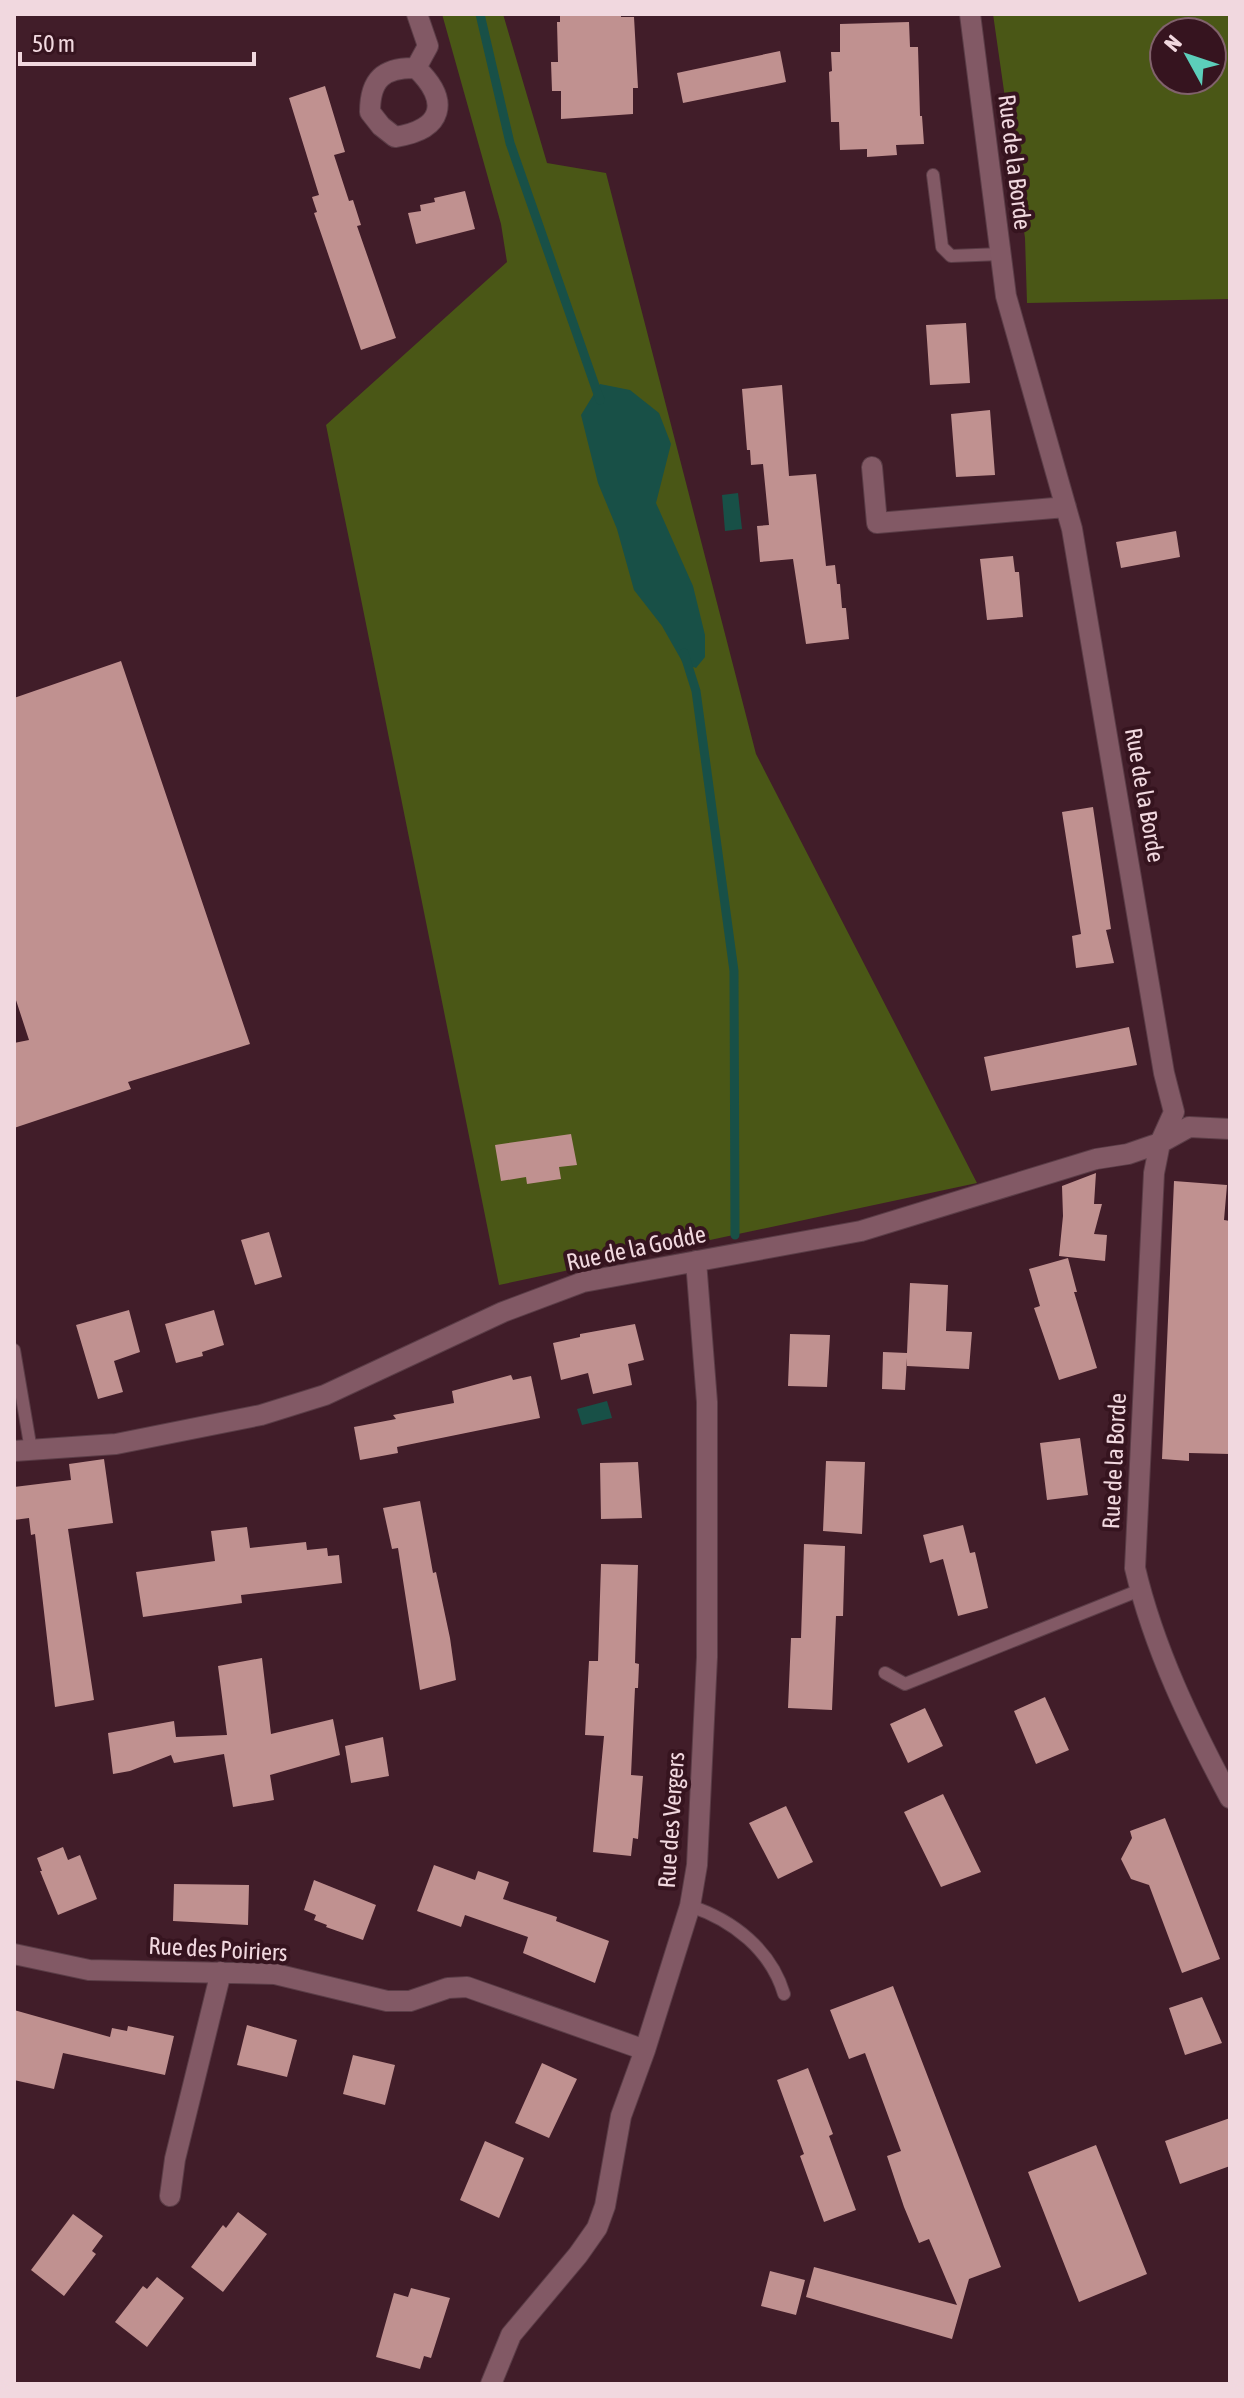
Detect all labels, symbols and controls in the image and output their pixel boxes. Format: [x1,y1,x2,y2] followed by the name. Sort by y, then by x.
[20,16,254,66] scale bar
[1148,16,1228,96] north arrow
[32,30,75,57] text: 50 m
[1159,30,1187,56] text: N
[993,93,1037,231] street label: Rue de la Borde
[1120,726,1170,864] street label: Rue de la Borde
[564,1220,708,1276] street label: Rue de la Godde
[1097,1392,1131,1530] street label: Rue de la Borde
[653,1751,689,1889] street label: Rue des Vergers
[148,1932,288,1966] street label: Rue des Poiriers

